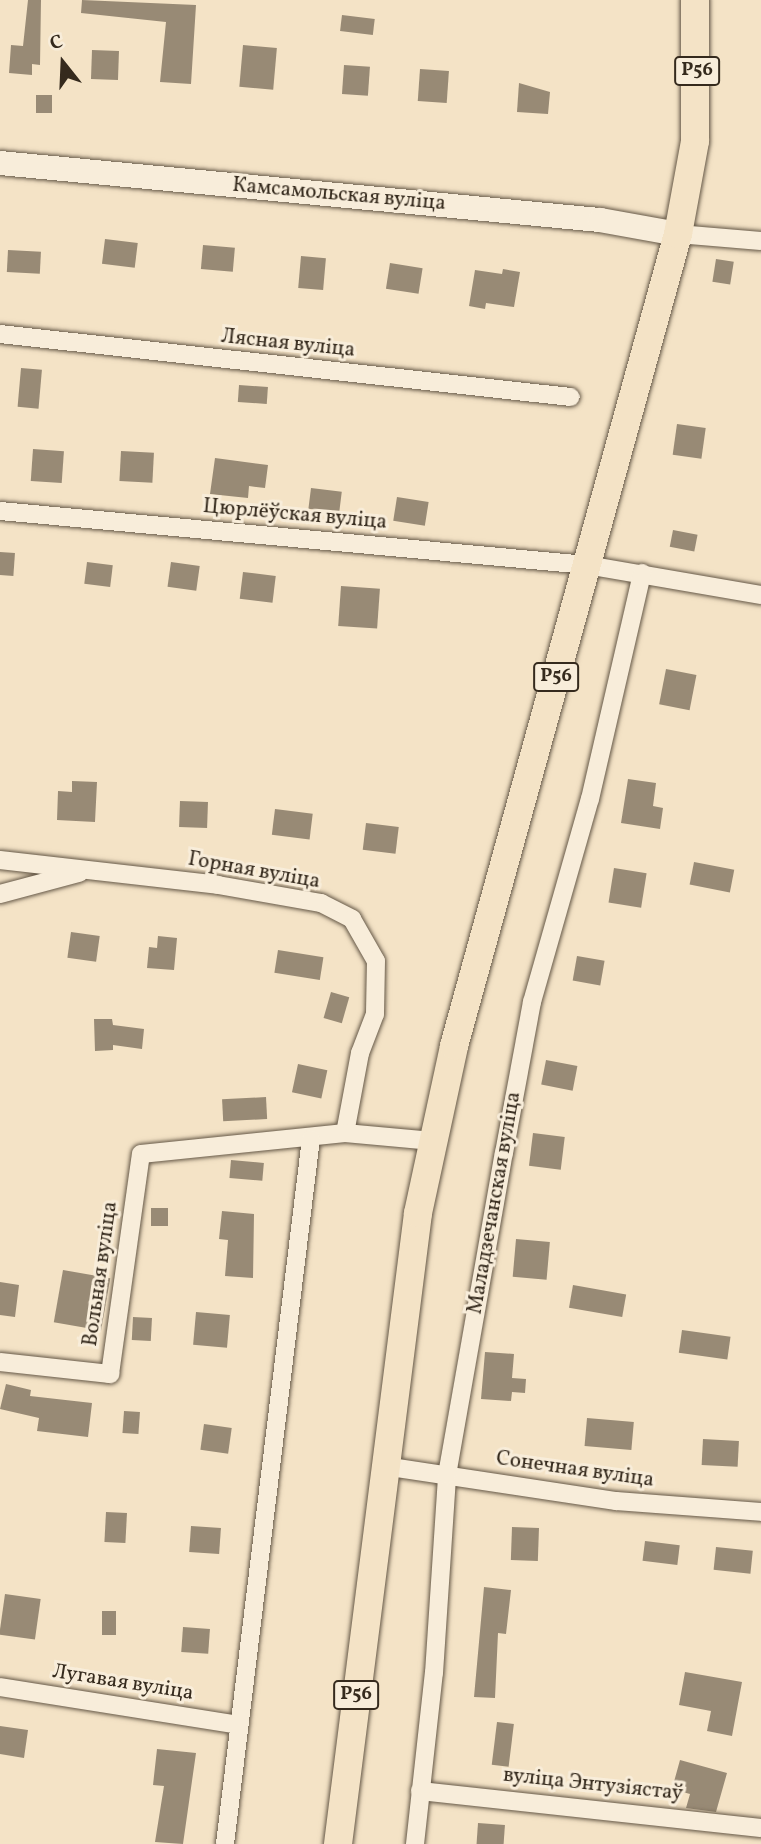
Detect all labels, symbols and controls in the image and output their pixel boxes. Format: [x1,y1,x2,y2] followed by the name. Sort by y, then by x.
[28,28,98,98] north arrow
[47,29,66,57] text: С
[672,55,722,86] road number: Р56
[231,173,447,217] street label: Камсамольская вуліца
[220,324,356,364] street label: Лясная вуліца
[202,494,388,536] street label: Цюрлёўская вуліца
[532,662,580,692] road number: Р56
[186,847,322,895] street label: Горная вуліца
[463,1090,527,1316] street label: Маладзечанская вуліца
[78,1200,124,1348] street label: Вольная вуліца
[494,1446,656,1494] street label: Сонечная вуліца
[51,1659,195,1707] street label: Лугавая вуліца
[332,1680,380,1710] road number: Р56
[502,1763,684,1807] street label: вуліца Энтузіястаў

